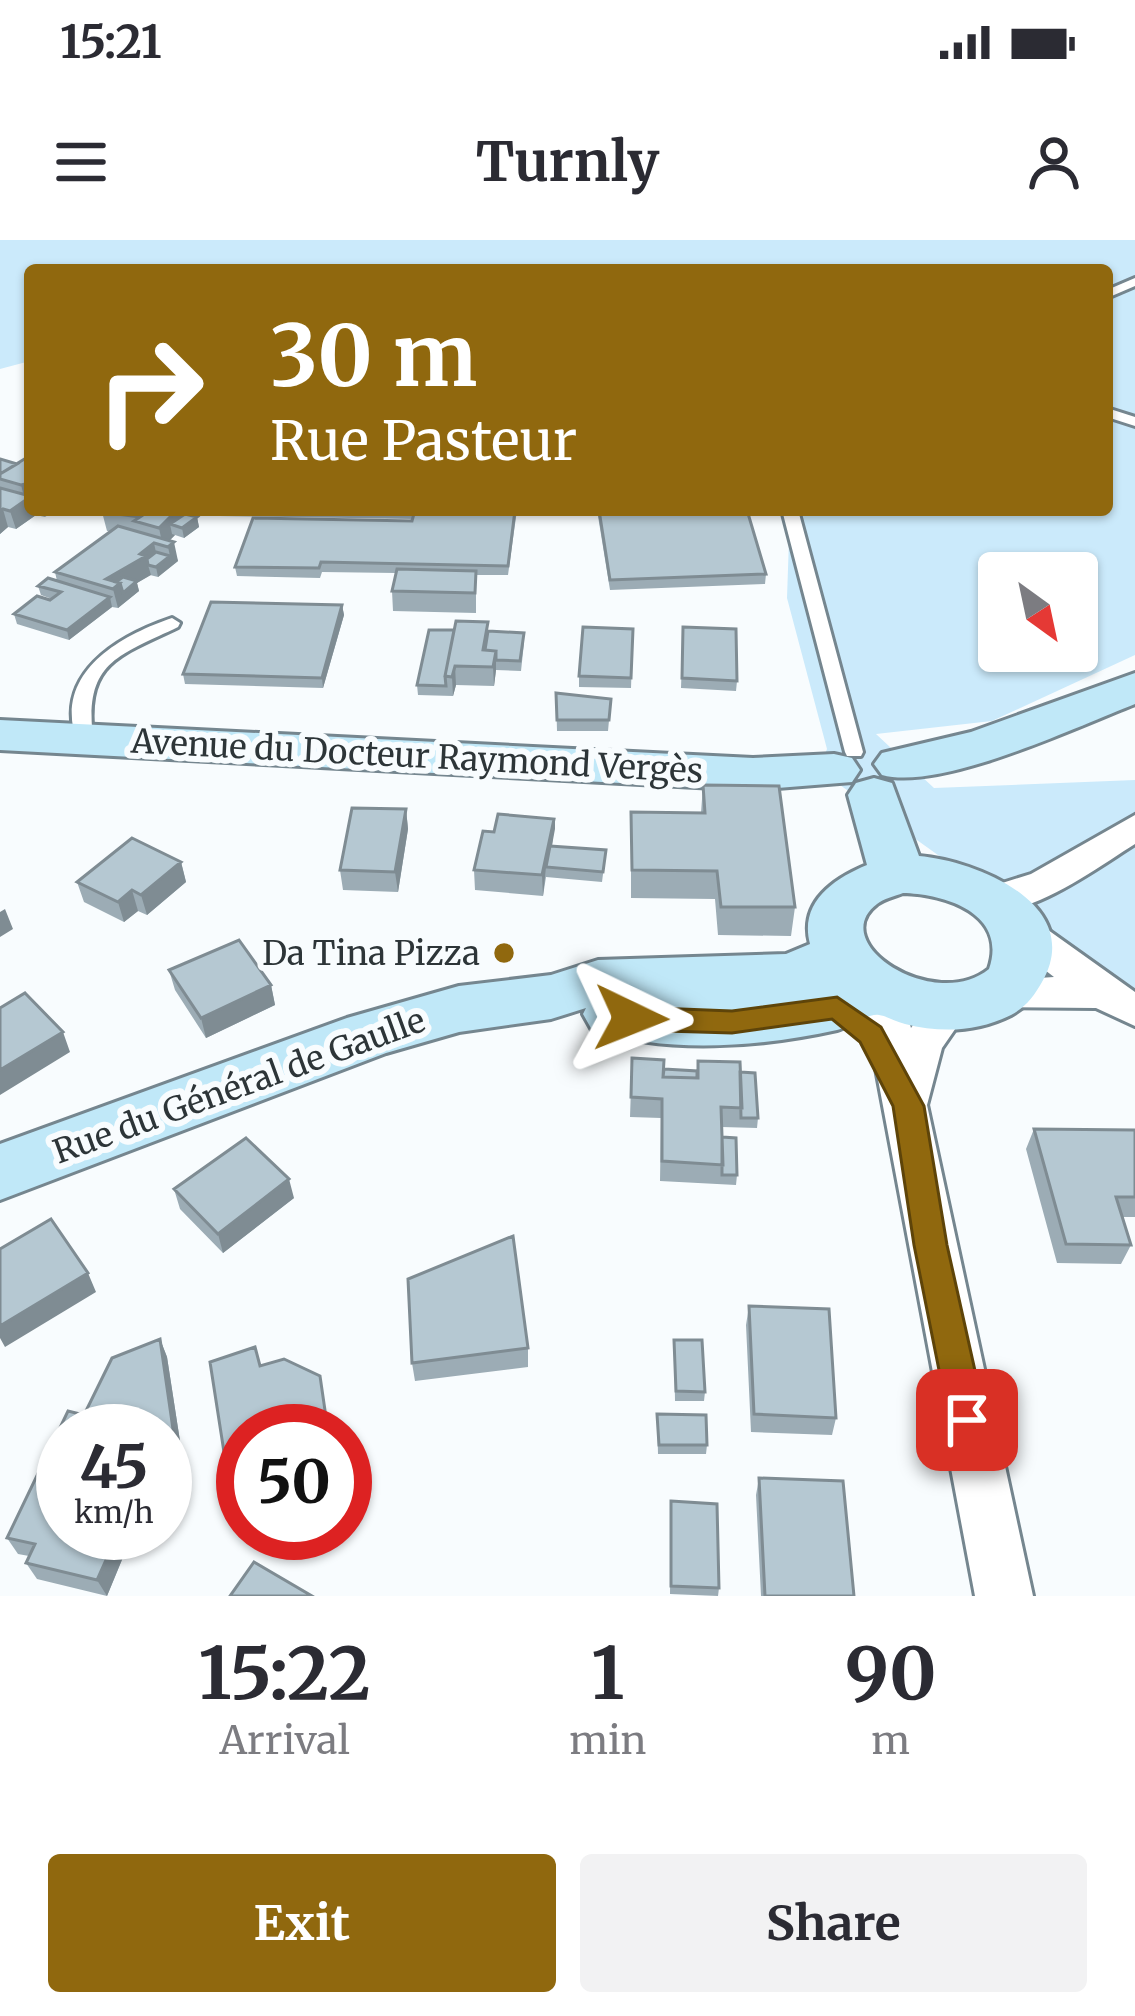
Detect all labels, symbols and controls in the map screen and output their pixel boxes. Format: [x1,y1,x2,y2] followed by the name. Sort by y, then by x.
[60,14,162,70] text: 15:21
[476,128,659,196] text: Turnly
[48,129,114,195] icon: menu
[1021,129,1087,195] icon: person
[270,303,477,409] text: 30 m
[72,312,228,468] icon: right
[270,407,577,475] text: Rue Pasteur
[978,552,1098,672] north arrow
[978,552,1098,672] map controls
[129,720,704,791] street label: Avenue du Docteur Raymond Vergès
[262,933,480,974] place label: Da Tina Pizza
[491,940,517,966] marker: Da Tina Pizza
[568,955,694,1081] position arrow
[47,1000,431,1172] street label: Rue du Général de Gaulle
[916,1369,1018,1471] pin
[934,1387,1000,1453] icon: arrive
[216,1404,372,1560] speed limit sign: 50
[80,1429,148,1504] text: 45
[74,1493,154,1531] text: km/h
[198,1628,371,1719] text: 15:22
[591,1628,624,1719] text: 1
[845,1628,937,1719] text: 90
[220,1716,350,1765] text: Arrival
[569,1716,646,1765] text: min
[871,1716,910,1765] text: m
[48,1854,556,1992] button: Exit
[580,1854,1087,1992] button: Share

